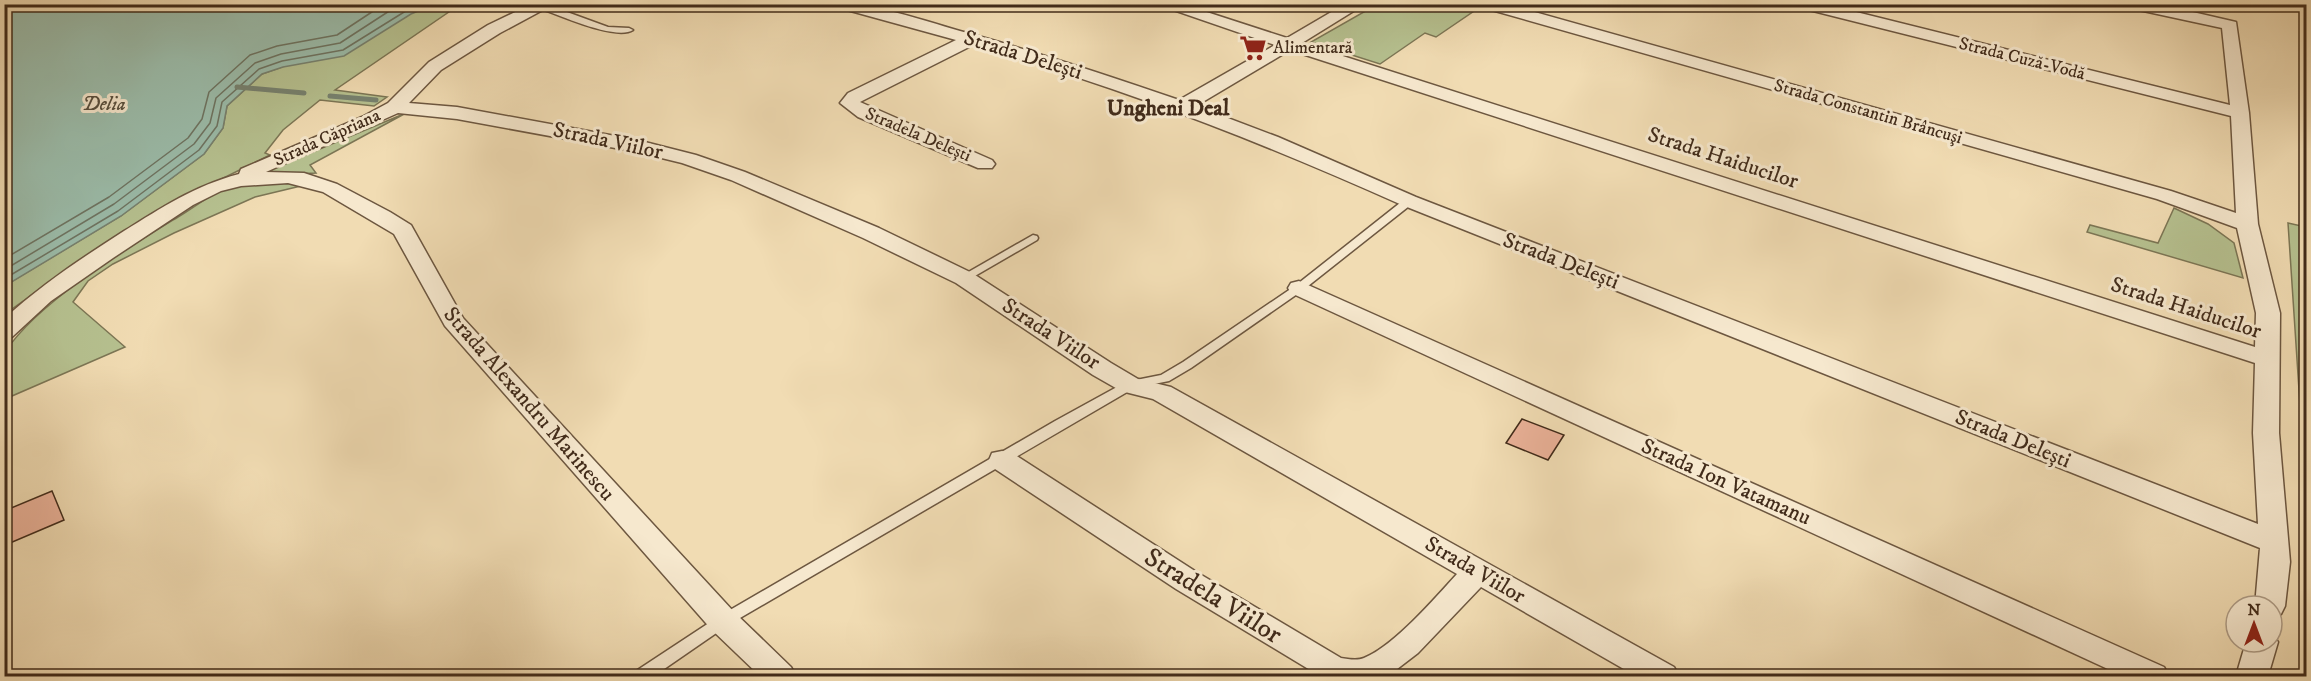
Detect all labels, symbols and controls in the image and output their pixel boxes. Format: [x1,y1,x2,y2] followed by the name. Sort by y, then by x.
[961,24,1085,86] street label: Strada Delești
[1238,33,1268,63] supermarket icon: Alimentară
[1957,33,2088,85] street label: Strada Cuză-Vodă
[1273,37,1353,59] place label: Alimentară
[1771,75,1965,149] street label: Strada Constantin Brâncuşi
[82,92,126,117] water label: Delia
[1107,95,1230,122] district label: Ungheni Deal
[862,103,974,167] street label: Stradela Delești
[270,104,384,171] street label: Strada Căpriana
[551,116,666,166] street label: Strada Viilor
[1644,121,1802,195] street label: Strada Haiducilor
[1499,226,1623,296] street label: Strada Delești
[2107,271,2265,345] street label: Strada Haiducilor
[997,292,1106,376] street label: Strada Viilor
[437,301,621,507] street label: Strada Alexandru Marinescu
[1951,404,2075,474] street label: Strada Delești
[1637,432,1815,532] street label: Strada Ion Vatamanu
[1420,530,1531,610] street label: Strada Viilor
[1138,540,1288,652] street label: Stradela Viilor
[2224,594,2284,654] north arrow
[2247,600,2261,620] text: N

